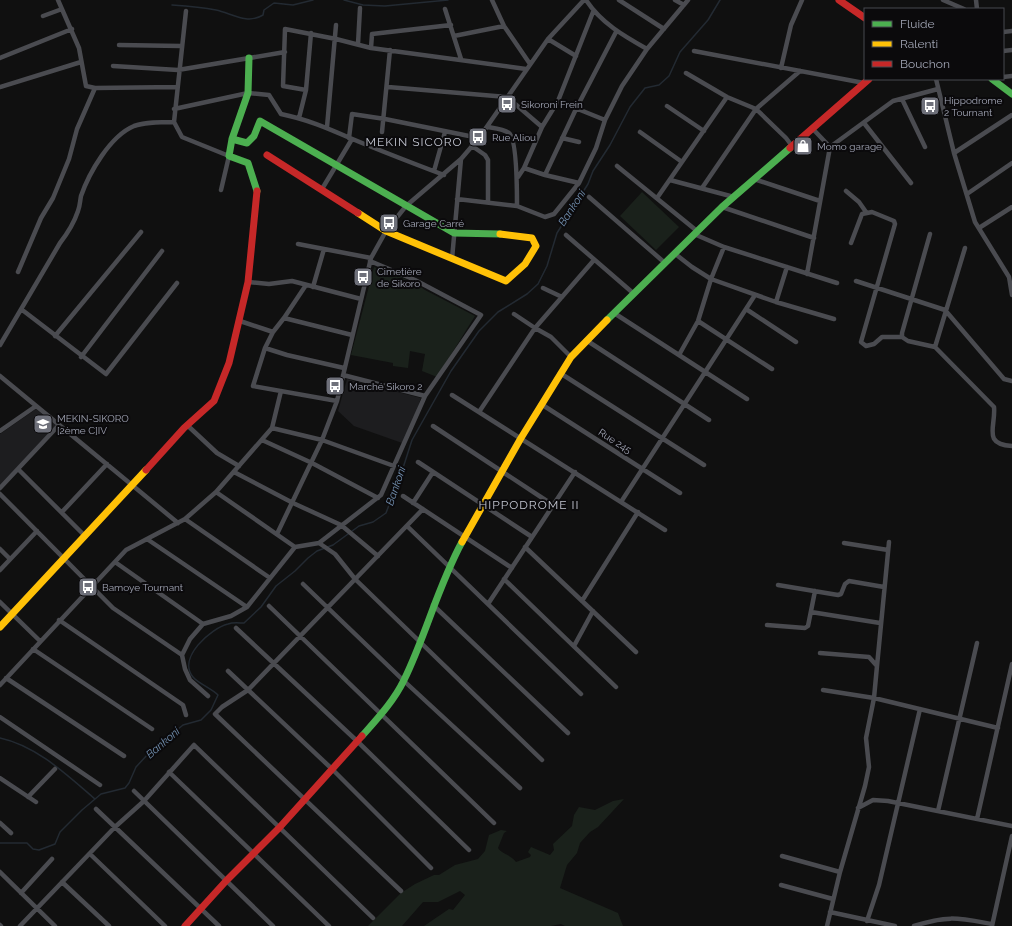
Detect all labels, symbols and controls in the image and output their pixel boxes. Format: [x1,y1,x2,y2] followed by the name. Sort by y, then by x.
[864,8,1004,80] legend
[900,17,935,31] text: Fluide
[900,37,938,51] text: Ralenti
[900,57,950,71] text: Bouchon
[496,93,518,115] bus stop icon: Sikoroni Frein
[919,95,941,117] bus stop icon: Hippodrome 2 Tournant
[944,95,1003,118] place label: Hippodrome 2 Tournant
[521,99,583,110] place label: Sikoroni Frein
[467,126,489,148] bus stop icon: Rue Aliou
[492,132,536,143] place label: Rue Aliou
[365,135,463,149] district label: MEKIN SICORO
[792,135,814,157] shop icon: Momo garage
[817,141,882,152] place label: Momo garage
[556,187,589,228] water label: Bankoni
[378,212,400,234] bus stop icon: Garage Carré
[403,218,464,229] place label: Garage Carré
[352,266,374,288] bus stop icon: Cimetière de Sikoro
[377,266,422,289] place label: Cimetière de Sikoro
[324,375,346,397] bus stop icon: Marché Sikoro 2
[349,381,423,392] place label: Marché Sikoro 2
[32,413,54,435] school or university icon: MEKIN-SIKORO [2ème C]IV
[57,413,129,436] place label: MEKIN-SIKORO [2ème C]IV
[597,426,634,456] street label: Rue 245
[383,464,409,507] water label: Bankoni
[478,498,580,512] district label: HIPPODROME II
[77,576,99,598] bus stop icon: Bamoye Tournant
[102,582,184,593] place label: Bamoye Tournant
[143,724,183,761] water label: Bankoni

